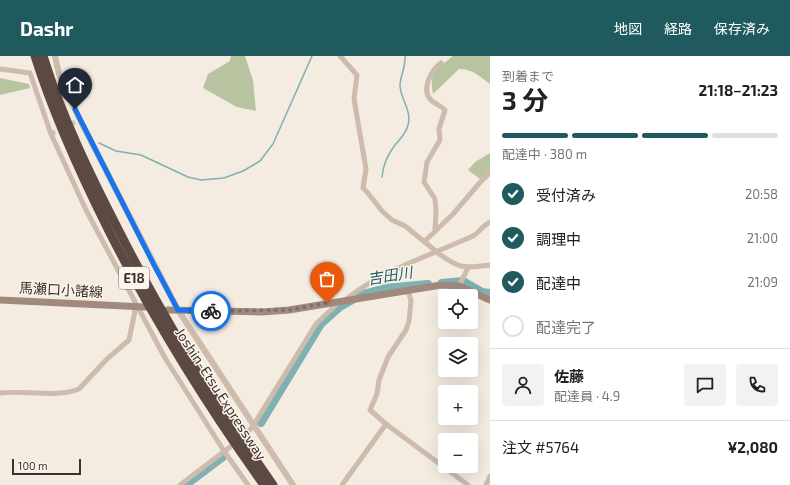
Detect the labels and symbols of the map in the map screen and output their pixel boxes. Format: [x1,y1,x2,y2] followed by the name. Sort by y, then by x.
[58,68,92,109] pin
[310,262,344,303] pin
[366,262,415,287] water label: 吉田川
[119,267,149,289] road number: E18
[19,279,103,300] street label: 馬瀬口小諸線
[191,291,231,331] courier
[172,324,271,464] street label: Joshin-Etsu Expressway
[12,457,81,476] scale bar

